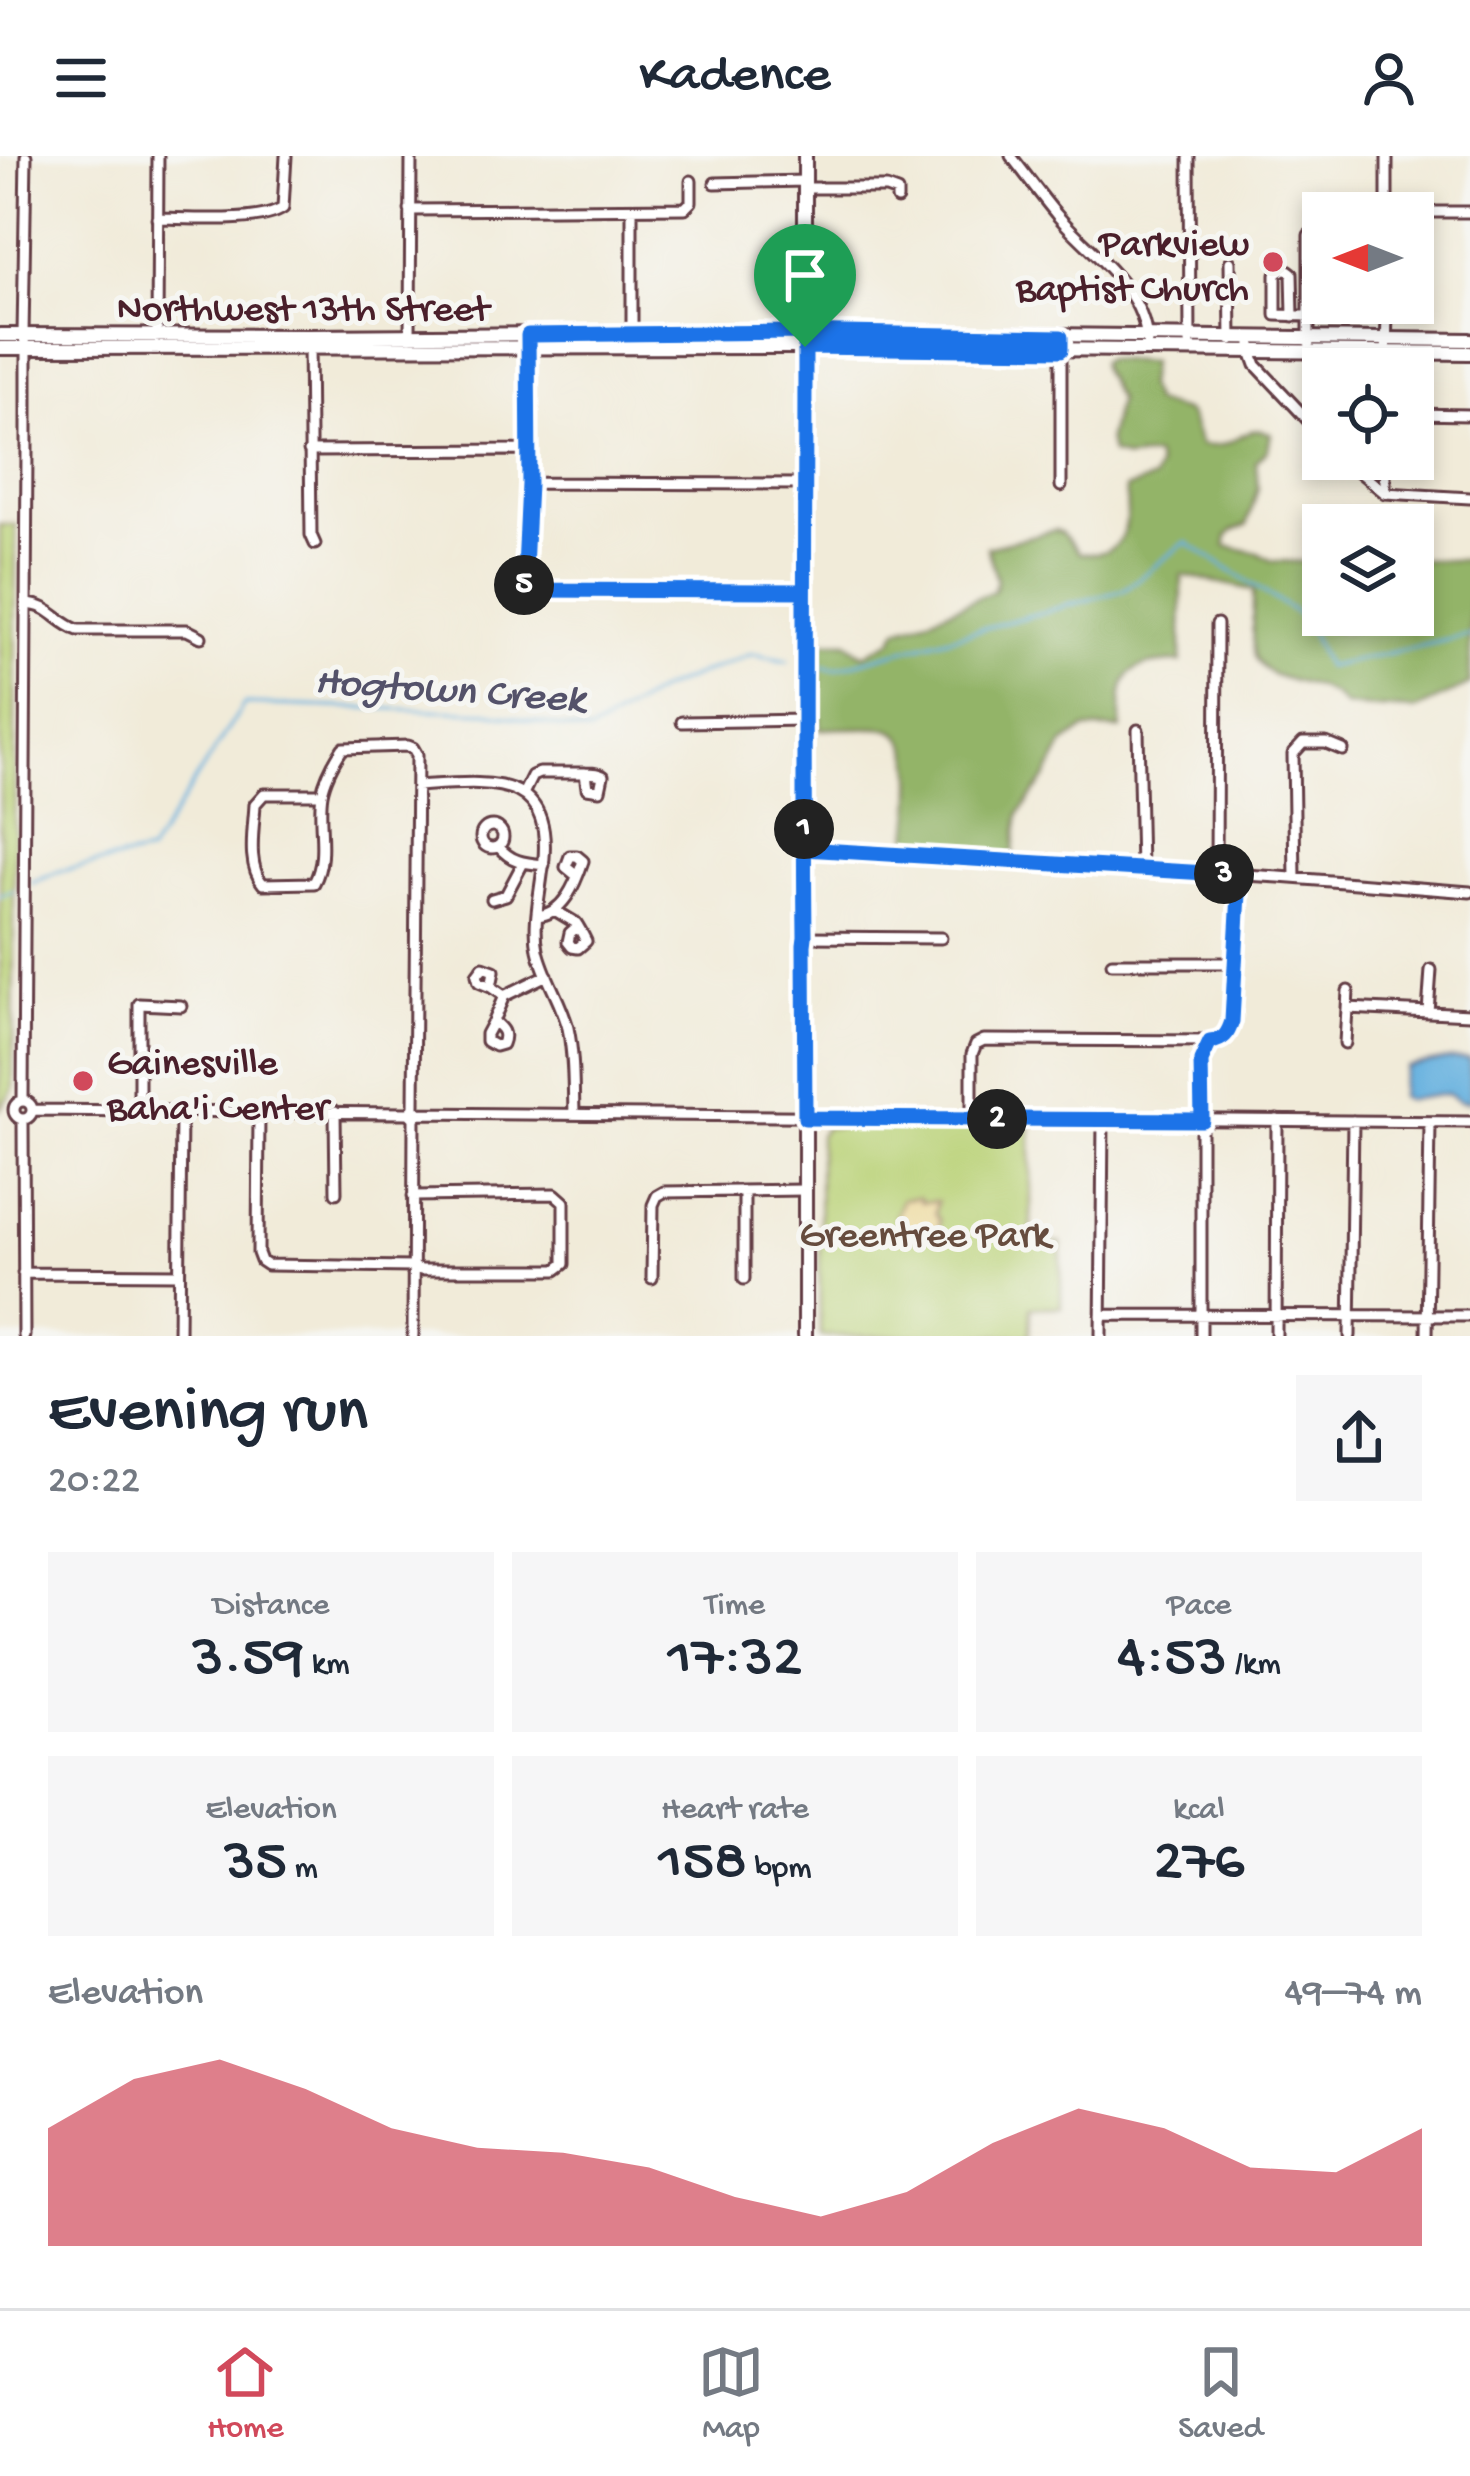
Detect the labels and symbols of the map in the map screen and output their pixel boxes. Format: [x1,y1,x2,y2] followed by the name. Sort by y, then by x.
[1302,192,1434,324] north arrow
[754,224,856,347] pin
[1015,224,1249,315] place label: Parkview Baptist Church
[1260,249,1286,275] marker: Parkview Baptist Church
[117,289,492,335] street label: Northwest 13th Street
[494,555,554,615] pin: 5
[313,660,591,728] water label: Hogtown Creek
[774,799,834,859] pin: 1
[1194,844,1254,904] pin: 3
[106,1043,332,1134] place label: Gainesville Baha'i Center
[70,1068,96,1094] marker: Gainesville Baha'i Center
[967,1089,1027,1149] pin: 2
[800,1215,1054,1261] park label: Greentree Park

